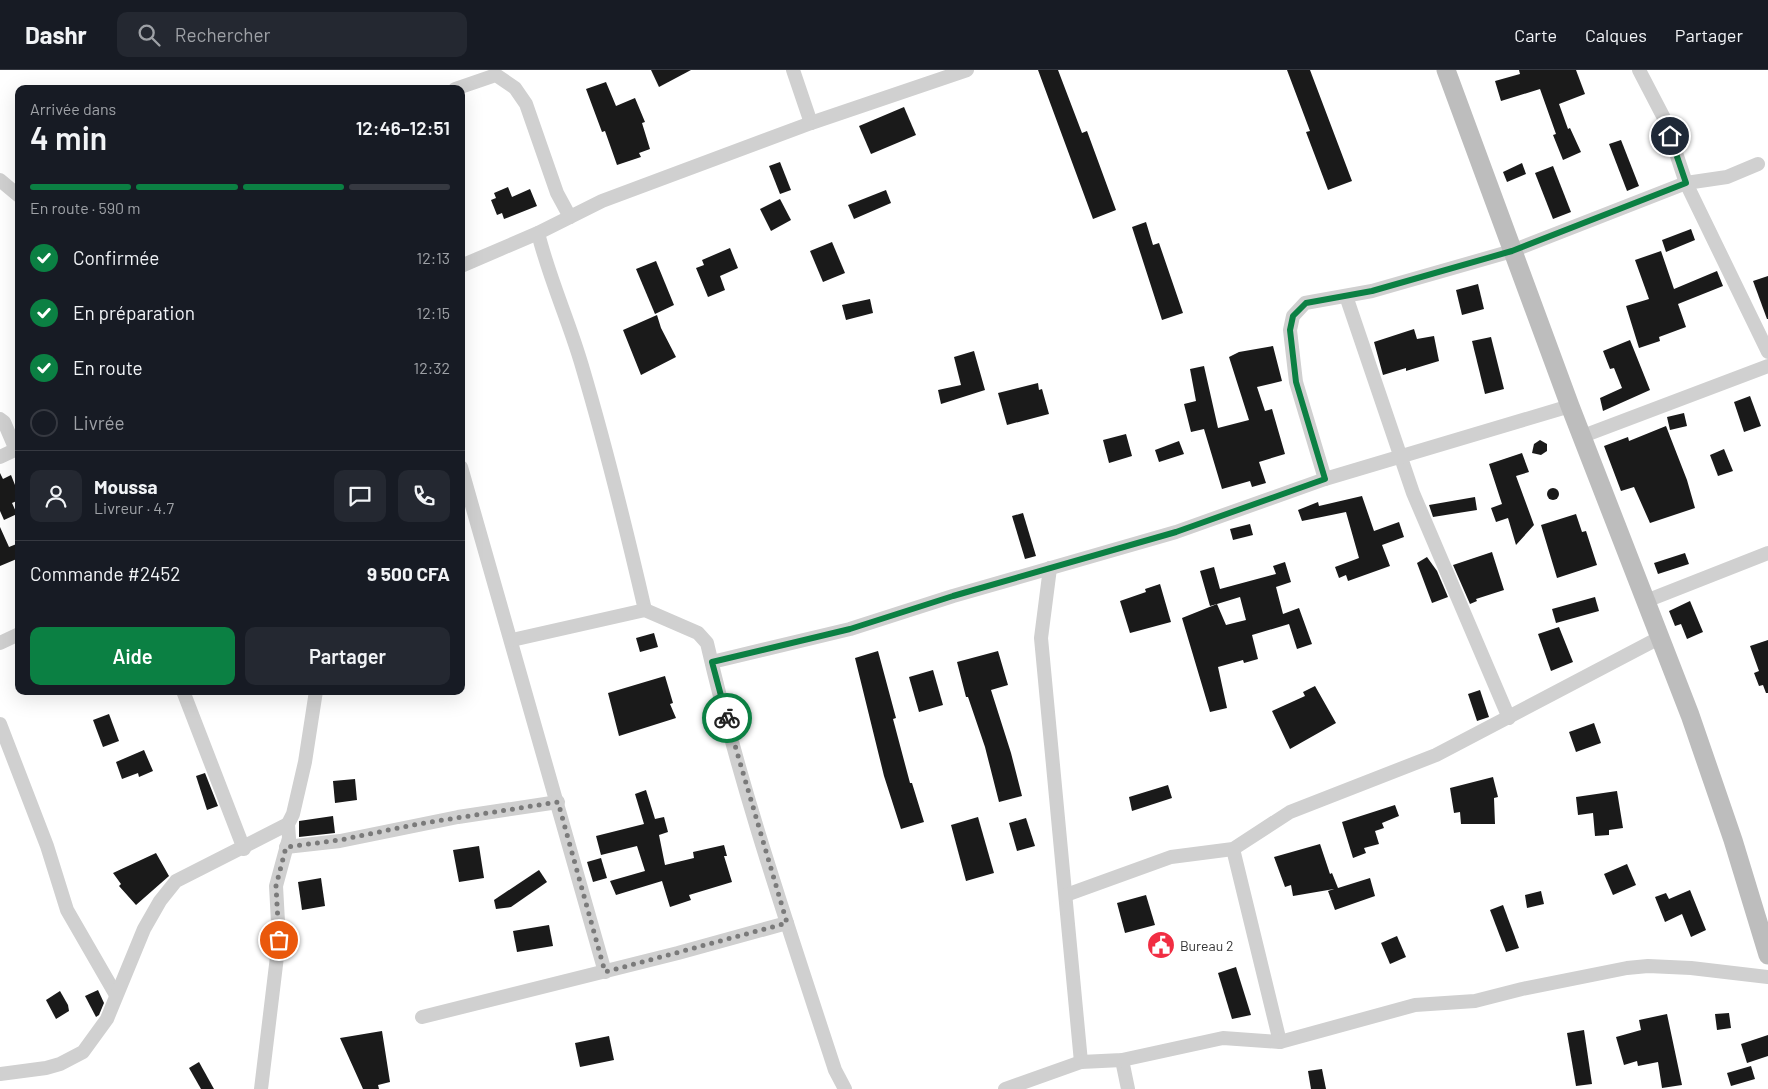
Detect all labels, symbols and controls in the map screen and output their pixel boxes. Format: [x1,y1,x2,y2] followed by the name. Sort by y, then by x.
[117,12,467,57] search box
[25,20,87,49] text: Dashr
[135,21,163,49] icon: search
[175,23,270,46] text: Rechercher
[1514,24,1557,46] text: Carte
[1585,24,1647,46] text: Calques
[1675,24,1743,46] text: Partager
[30,99,116,118] text: Arrivée dans
[1649,115,1691,157] pin
[356,116,450,139] text: 12:46–12:51
[30,118,107,156] text: 4 min
[1656,122,1684,150] icon: home
[30,198,140,217] text: En route · 590 m
[30,244,58,272] icon: check
[73,246,160,269] text: Confirmée
[417,248,450,267] text: 12:13
[30,299,58,327] icon: check
[73,301,195,324] text: En préparation
[417,303,450,322] text: 12:15
[30,354,58,382] icon: check
[73,356,143,379] text: En route
[414,358,450,377] text: 12:32
[73,411,125,434] text: Livrée
[30,470,82,522] button: person
[334,470,386,522] button: chat
[398,470,450,522] button: phone
[94,475,158,498] text: Moussa
[94,498,174,517] text: Livreur · 4.7
[30,562,181,585] text: Commande #2452
[367,562,450,585] text: 9 500 CFA
[30,627,235,685] button: Aide
[245,627,450,685] button: Partager
[702,693,752,743] courier
[713,704,741,732] icon: bike
[258,919,300,961] pin
[265,926,293,954] icon: bag
[1146,930,1176,960] public building icon: Bureau 2
[1180,937,1233,954] place label: Bureau 2

